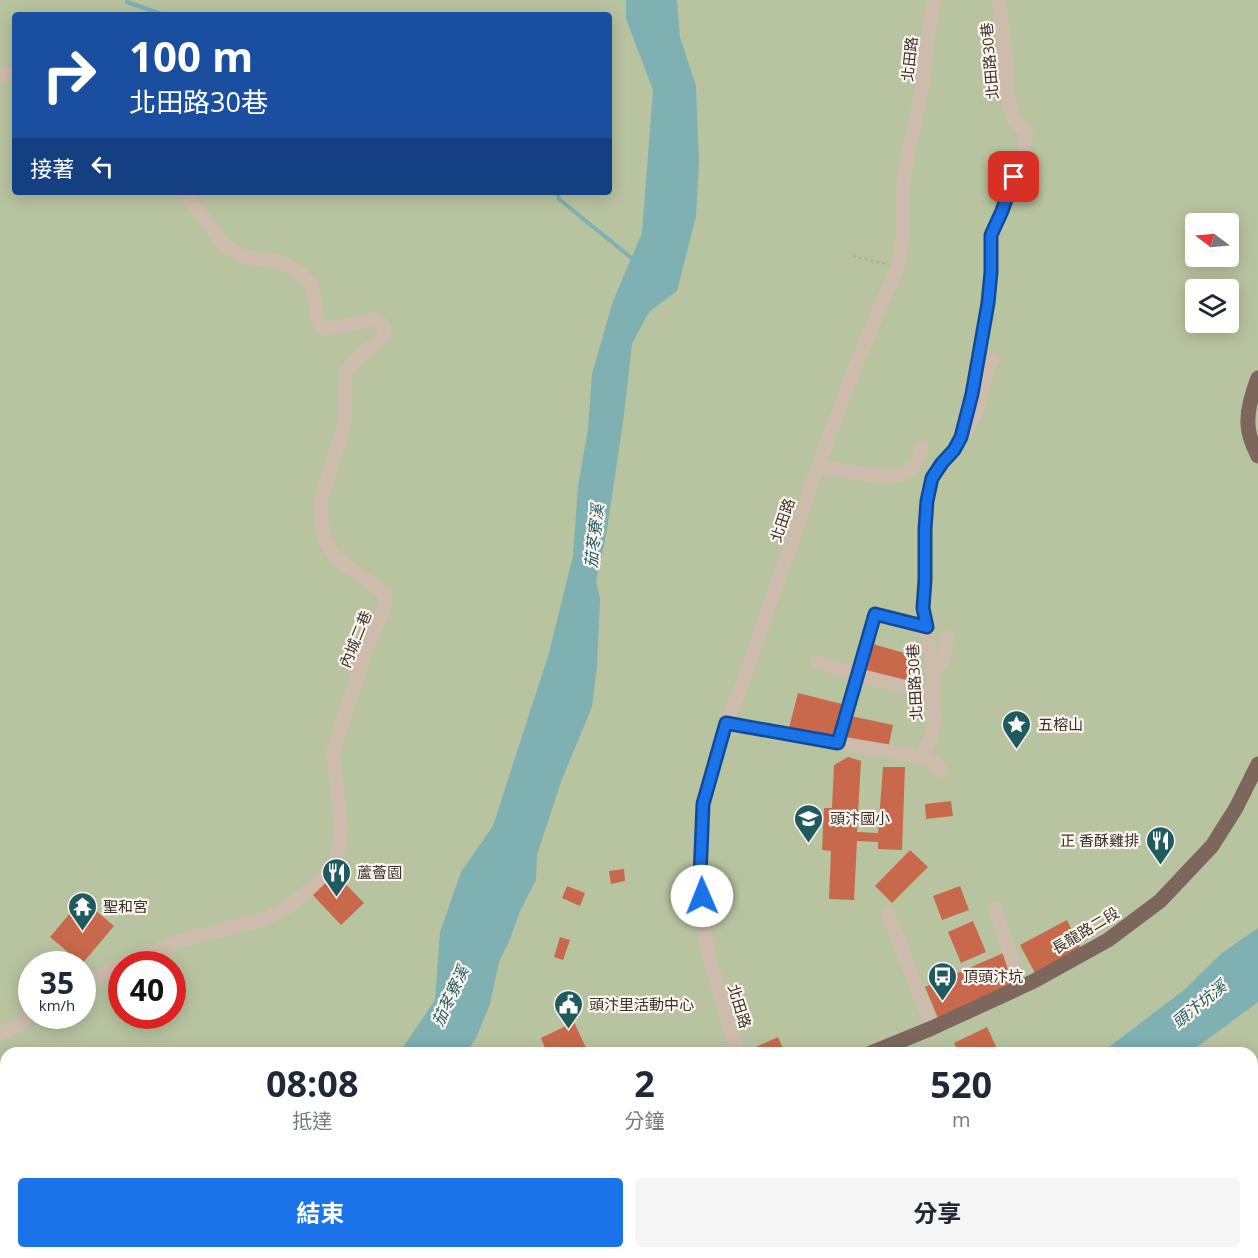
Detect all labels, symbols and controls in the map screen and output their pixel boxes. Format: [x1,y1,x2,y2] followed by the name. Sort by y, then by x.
[976,22,1002,100] street label: 北田路30巷
[129,27,253,84] text: 100 m
[30,36,108,114] icon: right
[897,36,921,82] street label: 北田路
[129,83,268,120] text: 北田路30巷
[86,150,119,183] icon: left
[988,151,1039,202] pin
[30,153,74,183] text: 接著
[997,160,1030,193] icon: arrive
[1185,213,1239,267] north arrow
[1185,213,1239,333] map controls
[1185,279,1239,333] button: layers
[765,495,799,545] street label: 北田路
[580,501,608,569] water label: 茄苳寮溪
[334,607,376,671] street label: 內城二巷
[902,643,926,721] street label: 北田路30巷
[1001,708,1033,750] place icon: 五榕山
[1038,714,1083,734] place label: 五榕山
[793,802,825,844] school or university icon: 頭汴國小
[830,808,890,828] place label: 頭汴國小
[1144,824,1176,866] restaurant icon: 正 香酥雞排
[1060,830,1139,850] place label: 正 香酥雞排
[320,856,352,898] restaurant icon: 蘆薈園
[357,862,402,882] place label: 蘆薈園
[670,864,734,928] position arrow
[66,890,98,932] temple icon: 聖和宮
[103,896,148,916] place label: 聖和宮
[1048,902,1122,958] street label: 長龍路二段
[108,951,186,1029] speed limit sign: 40
[926,960,958,1002] bus stop icon: 頂頭汴坑
[427,961,474,1030] water label: 茄苳寮溪
[40,962,74,1003] text: 35
[963,966,1023,986] place label: 頂頭汴坑
[1167,974,1232,1033] water label: 頭汴坑溪
[724,982,756,1030] street label: 北田路
[552,988,584,1030] public building icon: 頭汴里活動中心
[589,994,694,1014] place label: 頭汴里活動中心
[39,995,75,1015] text: km/h
[266,1059,359,1108] text: 08:08
[634,1059,655,1108] text: 2
[930,1060,992,1109] text: 520
[952,1106,970,1133] text: m
[292,1107,332,1134] text: 抵達
[624,1107,664,1134] text: 分鐘
[18,1178,623,1247] button: 結束
[635,1178,1240,1247] button: 分享

